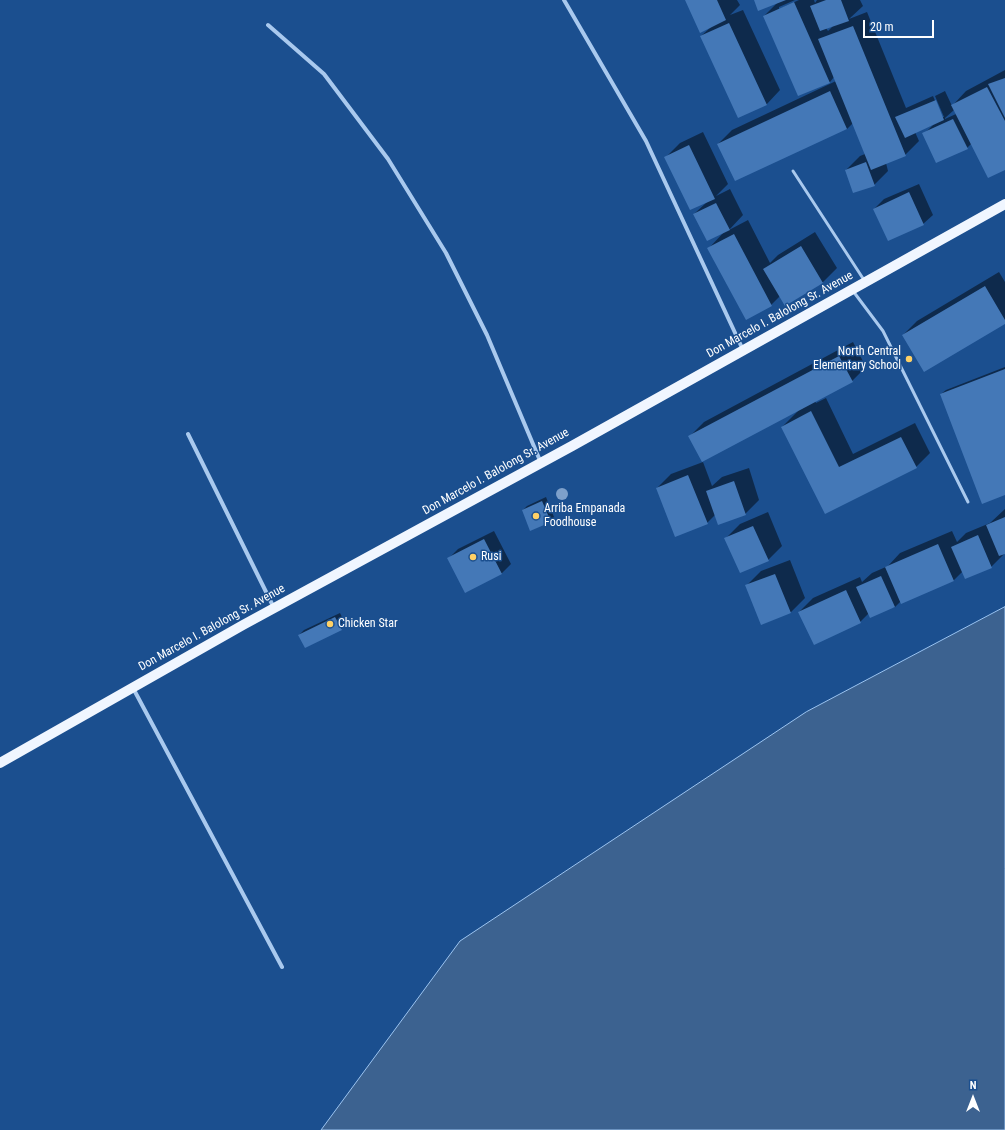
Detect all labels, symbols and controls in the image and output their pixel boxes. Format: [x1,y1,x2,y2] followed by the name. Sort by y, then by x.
[865,12,936,38] scale bar
[870,20,894,34] text: 20 m
[704,269,856,361] street label: Don Marcelo I. Balolong Sr. Avenue
[813,345,901,373] place label: North Central Elementary School
[904,354,914,364] marker: North Central Elementary School
[420,426,572,518] street label: Don Marcelo I. Balolong Sr. Avenue
[544,502,625,530] place label: Arriba Empanada Foodhouse
[531,511,541,521] marker: Arriba Empanada Foodhouse
[481,550,501,564] place label: Rusi
[468,552,478,562] marker: Rusi
[136,582,288,674] street label: Don Marcelo I. Balolong Sr. Avenue
[338,617,398,631] place label: Chicken Star
[325,619,335,629] marker: Chicken Star
[953,1078,993,1118] north arrow
[970,1079,976,1092] text: N

